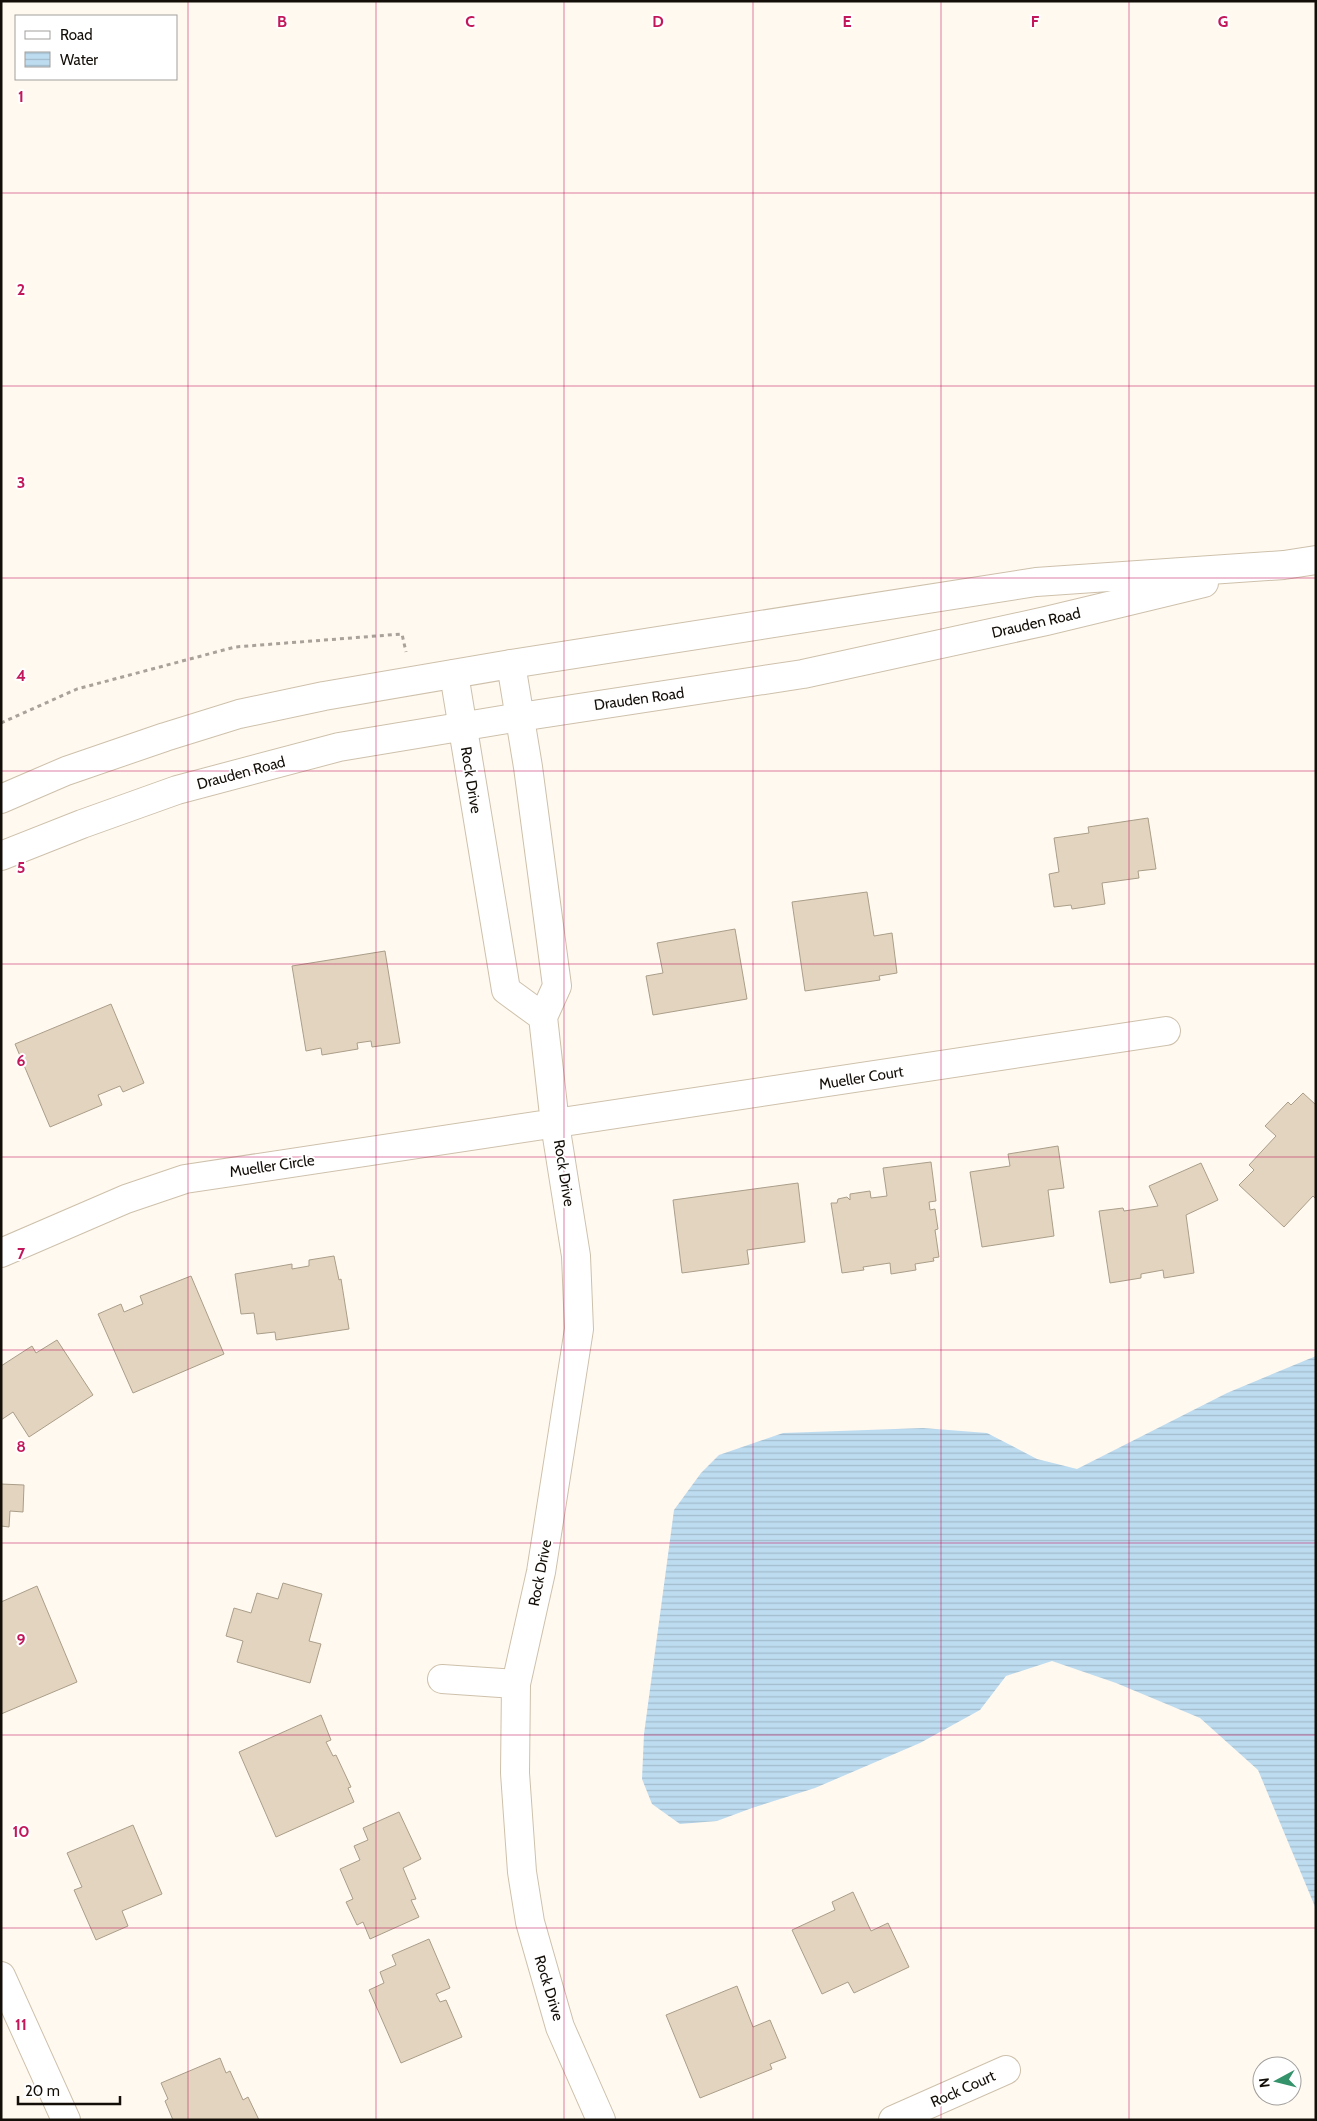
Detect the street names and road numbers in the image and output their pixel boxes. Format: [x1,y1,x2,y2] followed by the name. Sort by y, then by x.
[990,604,1082,642] street label: Drauden Road
[593,684,685,714] street label: Drauden Road
[457,745,485,815] street label: Rock Drive
[195,753,287,793] street label: Drauden Road
[817,1062,905,1094] street label: Mueller Court
[550,1138,578,1208] street label: Rock Drive
[228,1151,316,1181] street label: Mueller Circle
[525,1538,555,1608] street label: Rock Drive
[531,1953,568,2023] street label: Rock Drive
[928,2067,998,2111] street label: Rock Court

